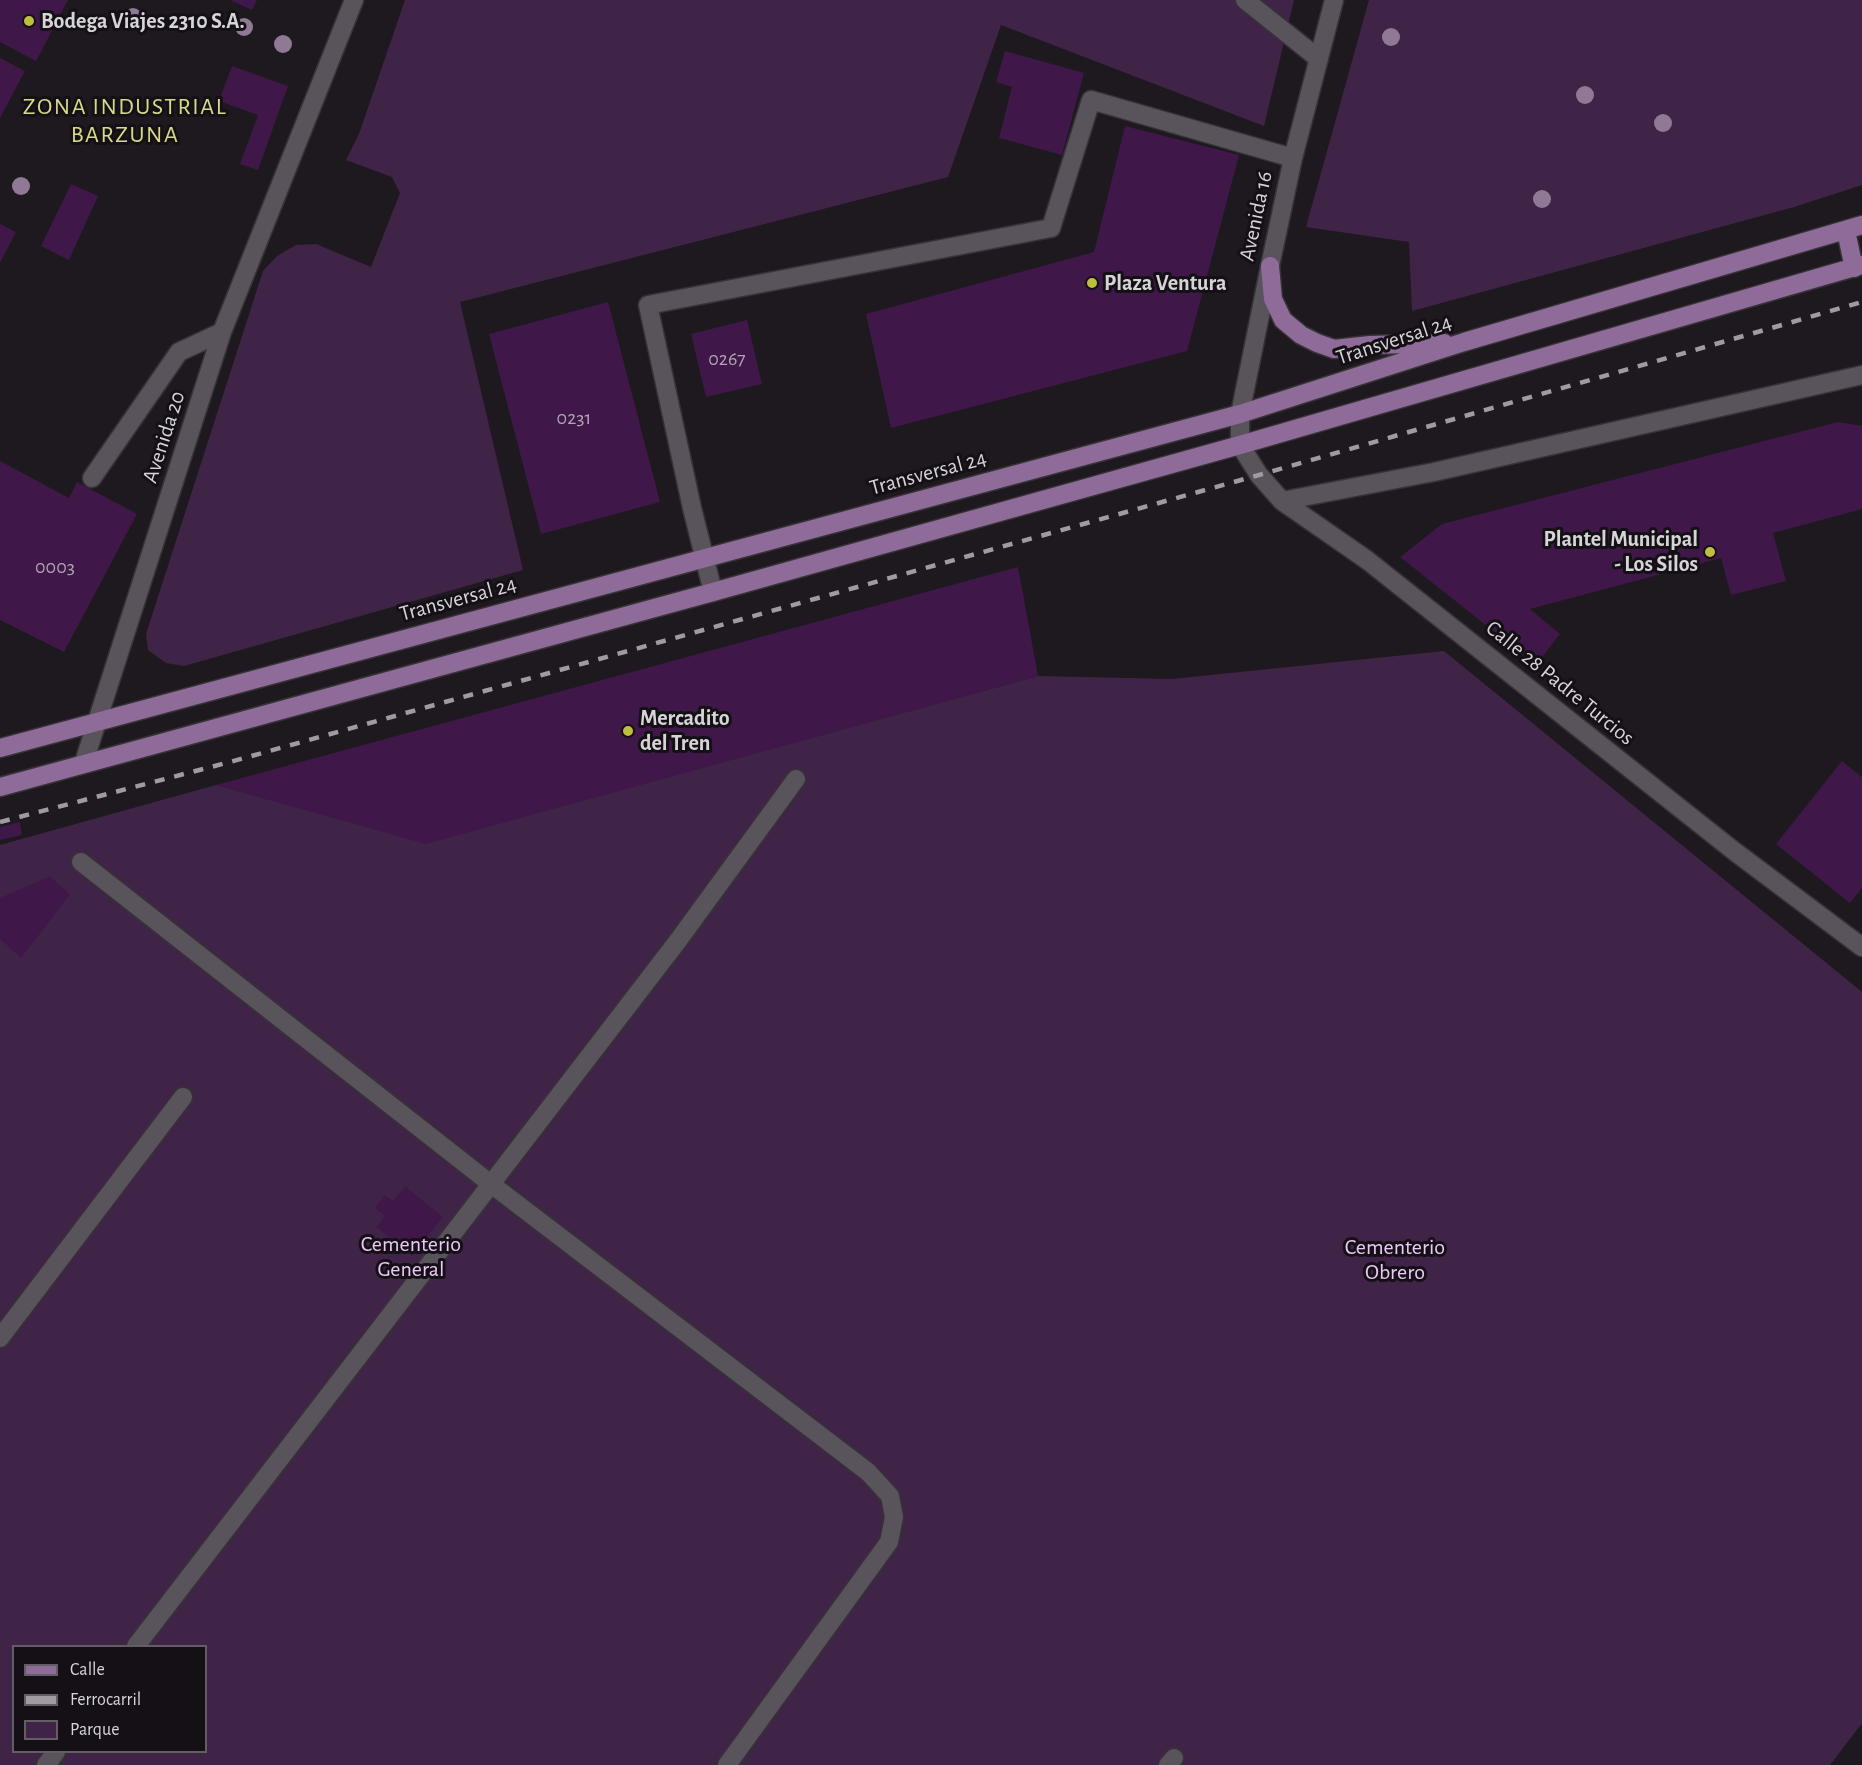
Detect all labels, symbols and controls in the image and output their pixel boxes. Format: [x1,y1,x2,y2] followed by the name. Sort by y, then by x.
[41,8,244,34] place label: Bodega Viajes 2310 S.A.
[22,14,36,28] marker: Bodega Viajes 2310 S.A.
[23,93,227,149] district label: ZONA INDUSTRIAL BARZUNA
[1234,169,1278,263] street label: Avenida 16
[1104,270,1226,296] place label: Plaza Ventura
[1085,276,1099,290] marker: Plaza Ventura
[1333,309,1455,371] street label: Transversal 24
[708,347,746,371] house number: 0267
[137,388,191,486] street label: Avenida 20
[557,406,591,430] house number: 0231
[867,445,989,501] street label: Transversal 24
[1543,526,1698,578] place label: Plantel Municipal - Los Silos
[1703,545,1717,559] marker: Plantel Municipal - Los Silos
[35,555,75,579] house number: 0003
[397,571,519,627] street label: Transversal 24
[1480,615,1640,751] street label: Calle 28 Padre Turcios
[640,705,730,756] place label: Mercadito del Tren
[621,724,635,738] marker: Mercadito del Tren
[361,1231,461,1282] park label: Cementerio General
[1345,1234,1445,1286] park label: Cementerio Obrero
[12,1645,207,1753] legend
[70,1661,105,1679] text: Calle
[70,1691,141,1709] text: Ferrocarril
[70,1721,119,1739] text: Parque

